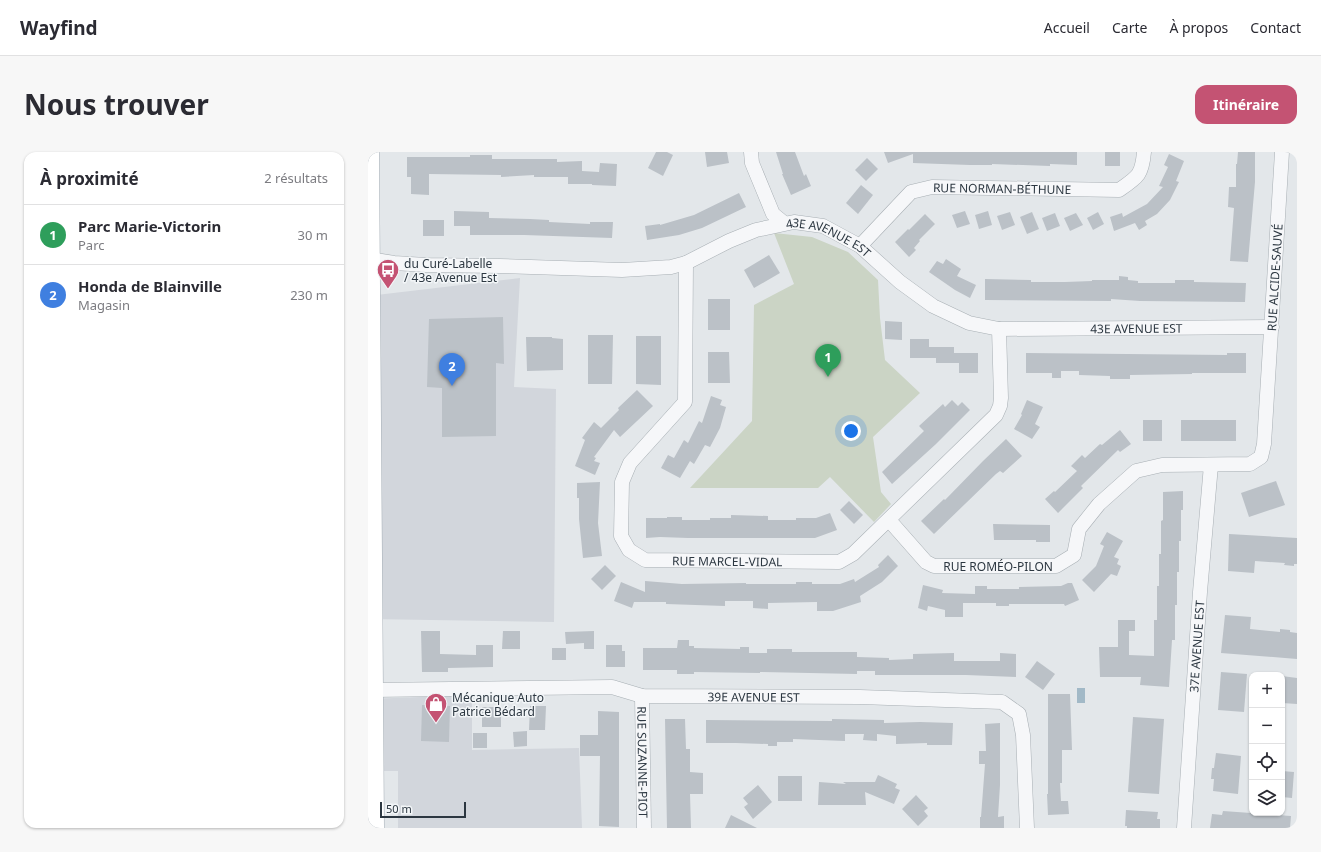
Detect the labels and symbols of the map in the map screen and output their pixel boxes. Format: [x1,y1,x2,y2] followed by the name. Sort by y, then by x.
[933,179,1071,198] street label: RUE NORMAN-BÉTHUNE
[784,213,875,261] street label: 43E AVENUE EST
[1262,223,1286,332] street label: RUE ALCIDE-SAUVÉ
[404,255,498,286] place label: du Curé-Labelle / 43e Avenue Est
[375,257,401,290] bus stop icon: du Curé-Labelle / 43e Avenue Est
[1090,319,1183,337] street label: 43E AVENUE EST
[815,344,841,377] pin: 1
[439,353,465,386] pin: 2
[841,421,861,441] your location
[672,552,782,570] street label: RUE MARCEL-VIDAL
[943,558,1053,575] street label: RUE ROMÉO-PILON
[1185,599,1208,693] street label: 37E AVENUE EST
[707,688,800,705] street label: 39E AVENUE EST
[452,689,544,720] place label: Mécanique Auto Patrice Bédard
[423,691,449,724] shop icon: Mécanique Auto Patrice Bédard
[634,706,652,818] street label: RUE SUZANNE-PIOT
[380,800,466,819] scale bar

